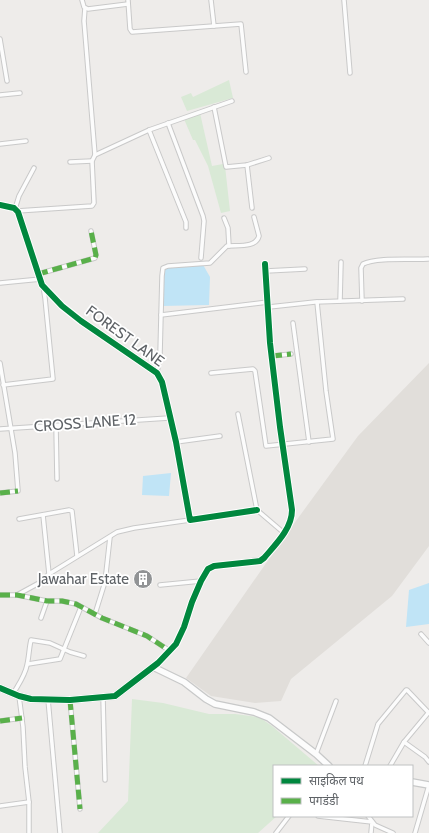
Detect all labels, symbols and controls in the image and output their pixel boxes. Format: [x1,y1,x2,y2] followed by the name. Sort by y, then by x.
[82,302,168,370] street label: FOREST LANE
[33,410,137,436] street label: CROSS LANE 12
[132,568,154,590] building icon: Jawahar Estate
[37,570,129,588] place label: Jawahar Estate
[273,765,413,817] legend
[309,773,364,788] text: साइकिल पथ
[309,793,339,808] text: पगडंडी

